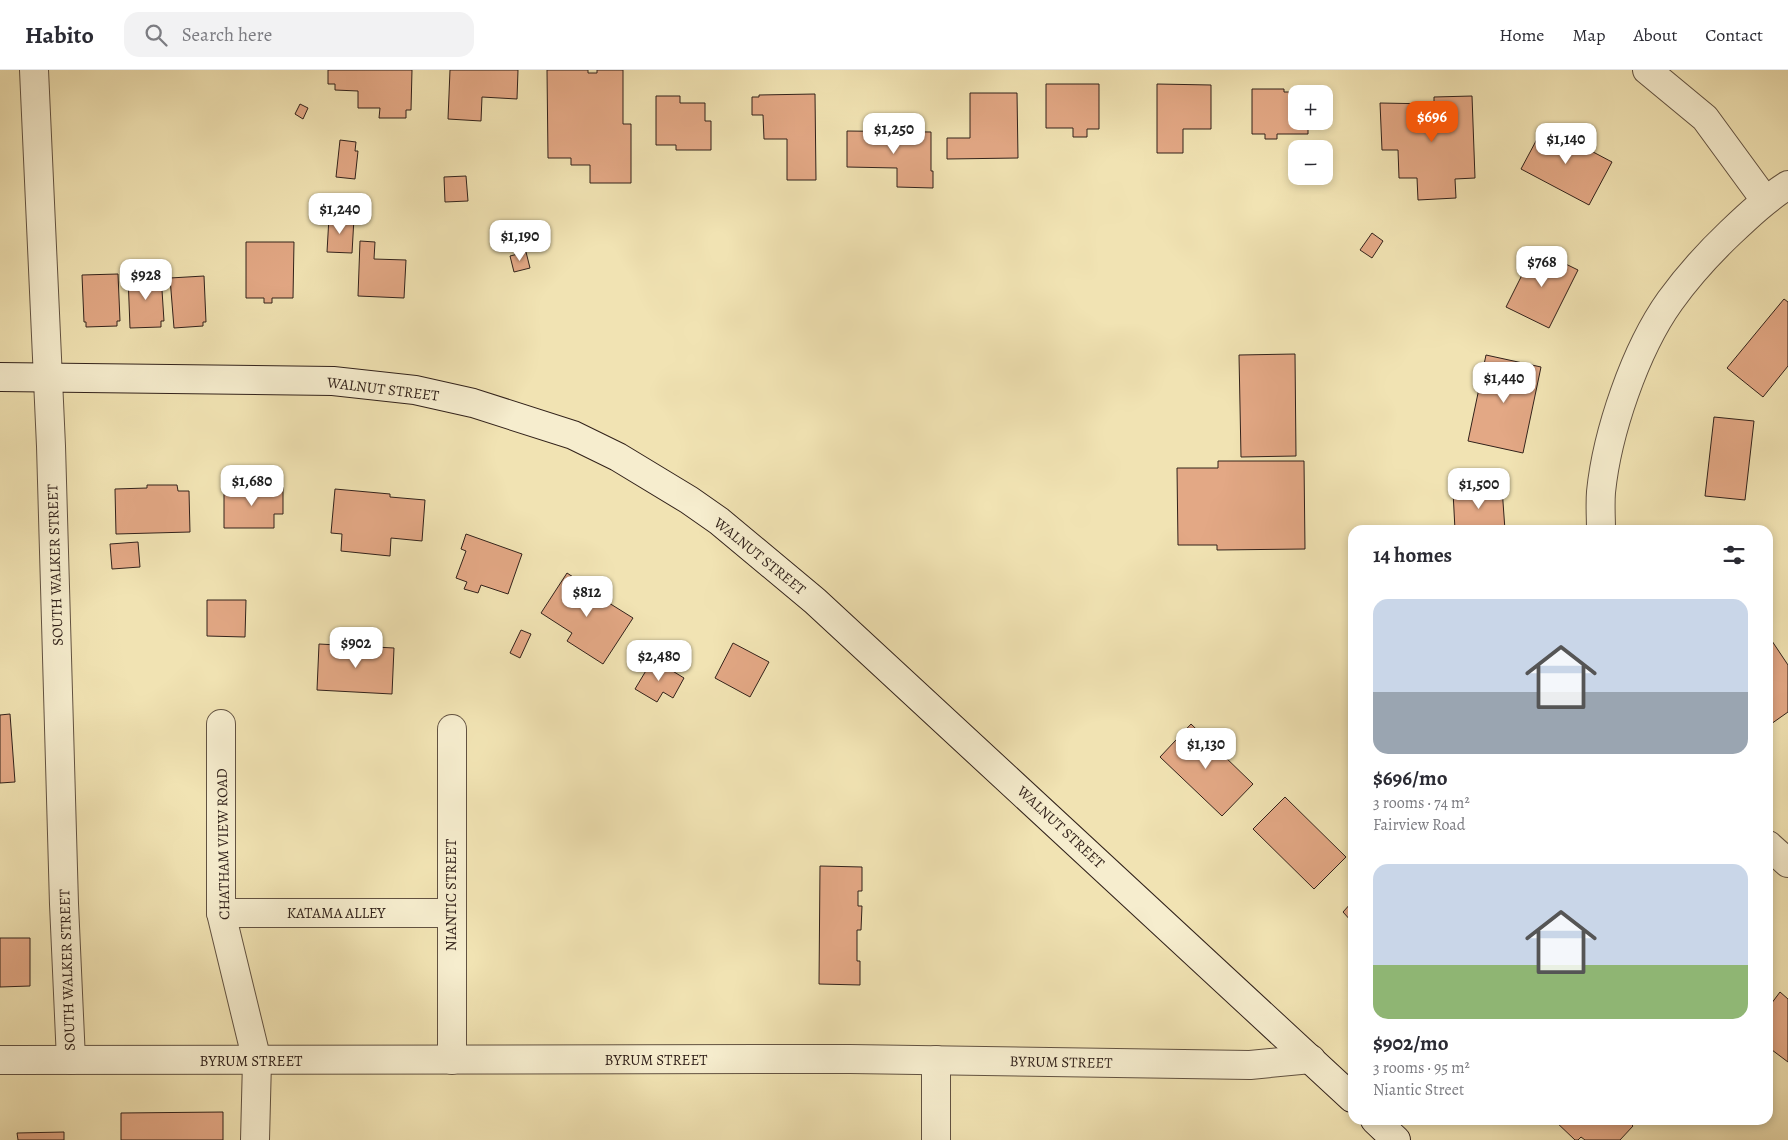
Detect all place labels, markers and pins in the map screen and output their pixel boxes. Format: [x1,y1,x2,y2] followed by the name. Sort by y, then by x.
[1402,100,1462,143] pin: $696
[853,112,935,155] pin: $1,250
[1525,122,1607,165] pin: $1,140
[299,192,381,235] pin: $1,240
[479,220,561,262] pin: $1,190
[1512,246,1572,288] pin: $768
[116,258,176,301] pin: $928
[1463,362,1545,404] pin: $1,440
[211,464,293,507] pin: $1,680
[1438,468,1520,510] pin: $1,500
[557,576,617,618] pin: $812
[326,626,386,669] pin: $902
[618,640,700,682] pin: $2,480
[1165,728,1247,770] pin: $1,130

